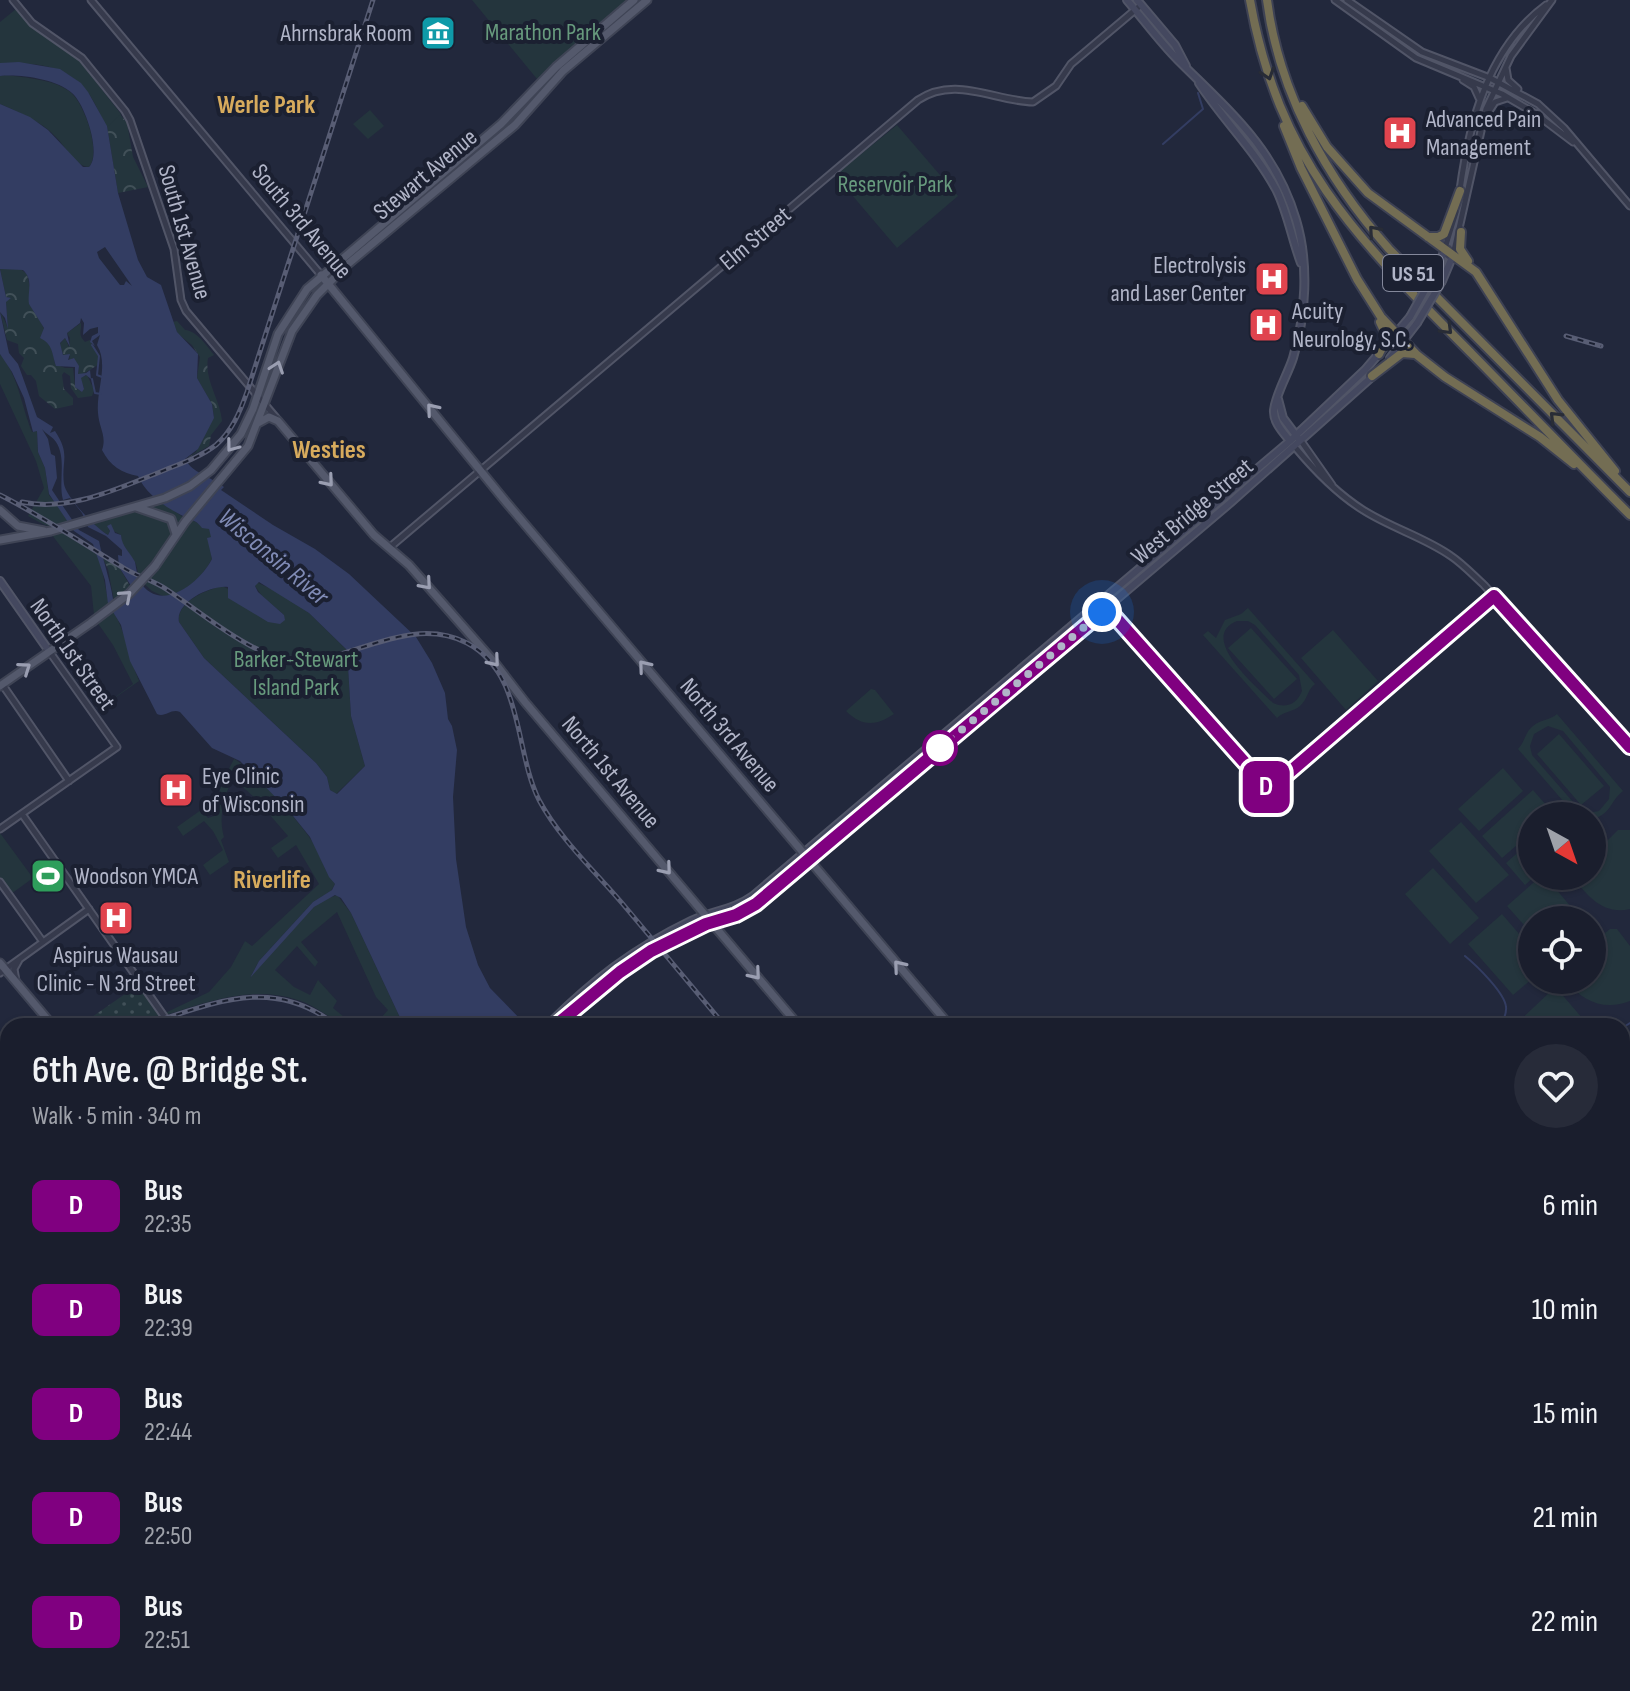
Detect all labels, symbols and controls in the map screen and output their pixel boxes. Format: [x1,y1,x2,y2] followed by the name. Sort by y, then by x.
[419,14,457,52] museum icon: Ahrnsbrak Room
[485,18,601,47] park label: Marathon Park
[280,19,412,48] place label: Ahrnsbrak Room
[1258,66,1274,80] one-way arrow
[217,90,315,121] district label: Werle Park
[1425,105,1541,162] place label: Advanced Pain Management
[1381,114,1419,152] hospital icon: Advanced Pain Management
[368,123,483,226] street label: Stewart Avenue
[245,158,358,285] street label: South 3rd Avenue
[151,162,218,303] street label: South 1st Avenue
[837,170,953,199] park label: Reservoir Park
[714,200,797,277] street label: Elm Street
[1369,226,1384,240] one-way arrow
[1110,251,1246,308] place label: Electrolysis and Laser Center
[1383,255,1443,291] road number: US 51
[1253,260,1291,298] hospital icon: Electrolysis and Laser Center
[1291,297,1411,354] place label: Acuity Neurology, S.C.
[1247,306,1285,344] hospital icon: Acuity Neurology, S.C.
[1438,320,1452,334] one-way arrow
[267,361,283,375] one-way arrow
[427,404,442,418] one-way arrow
[1550,412,1564,426] one-way arrow
[292,435,366,466] district label: Westies
[227,438,242,452] one-way arrow
[1125,452,1259,571] street label: West Bridge Street
[318,472,333,486] one-way arrow
[212,502,336,613] water label: Wisconsin River
[416,575,431,590] one-way arrow
[116,592,131,606] one-way arrow
[1082,592,1122,632] your location
[24,593,122,716] street label: North 1st Street
[234,645,358,702] park label: Barker-Stewart Island Park
[484,652,499,667] one-way arrow
[639,660,654,675] one-way arrow
[16,663,30,678] one-way arrow
[674,672,786,798] street label: North 3rd Avenue
[555,710,666,834] street label: North 1st Avenue
[923,731,957,765] unlabelled marker
[1240,761,1292,813] line badge: D
[202,762,304,819] place label: Eye Clinic of Wisconsin
[1259,770,1273,803] text: D
[157,771,195,809] hospital icon: Eye Clinic of Wisconsin
[1518,802,1606,890] north arrow
[1518,802,1606,994] map controls
[29,857,67,895] sports icon: Woodson YMCA
[656,859,671,874] one-way arrow
[74,862,199,891] place label: Woodson YMCA
[233,865,311,896] district label: Riverlife
[97,899,135,937] hospital icon: Aspirus Wausau Clinic - N 3rd Street
[1518,906,1606,994] button: locate
[37,941,195,998] place label: Aspirus Wausau Clinic - N 3rd Street
[894,961,909,976] one-way arrow
[745,965,759,980] one-way arrow
[1514,1044,1598,1128] button: heart
[32,1048,308,1093] text: 6th Ave. @ Bridge St.
[32,1101,201,1132] text: Walk · 5 min · 340 m
[144,1173,183,1209] text: Bus
[1542,1188,1598,1224] text: 6 min
[69,1189,83,1222] text: D
[144,1209,192,1240] text: 22:35
[144,1277,183,1313] text: Bus
[1532,1292,1598,1328] text: 10 min
[69,1293,83,1326] text: D
[144,1313,193,1344] text: 22:39
[144,1381,183,1417] text: Bus
[1533,1396,1598,1432] text: 15 min
[69,1397,83,1430] text: D
[144,1417,192,1448] text: 22:44
[144,1485,183,1521] text: Bus
[1533,1500,1598,1536] text: 21 min
[69,1501,83,1534] text: D
[144,1521,192,1552] text: 22:50
[144,1589,183,1625] text: Bus
[1531,1604,1598,1640] text: 22 min
[69,1605,83,1638] text: D
[144,1625,190,1656] text: 22:51

